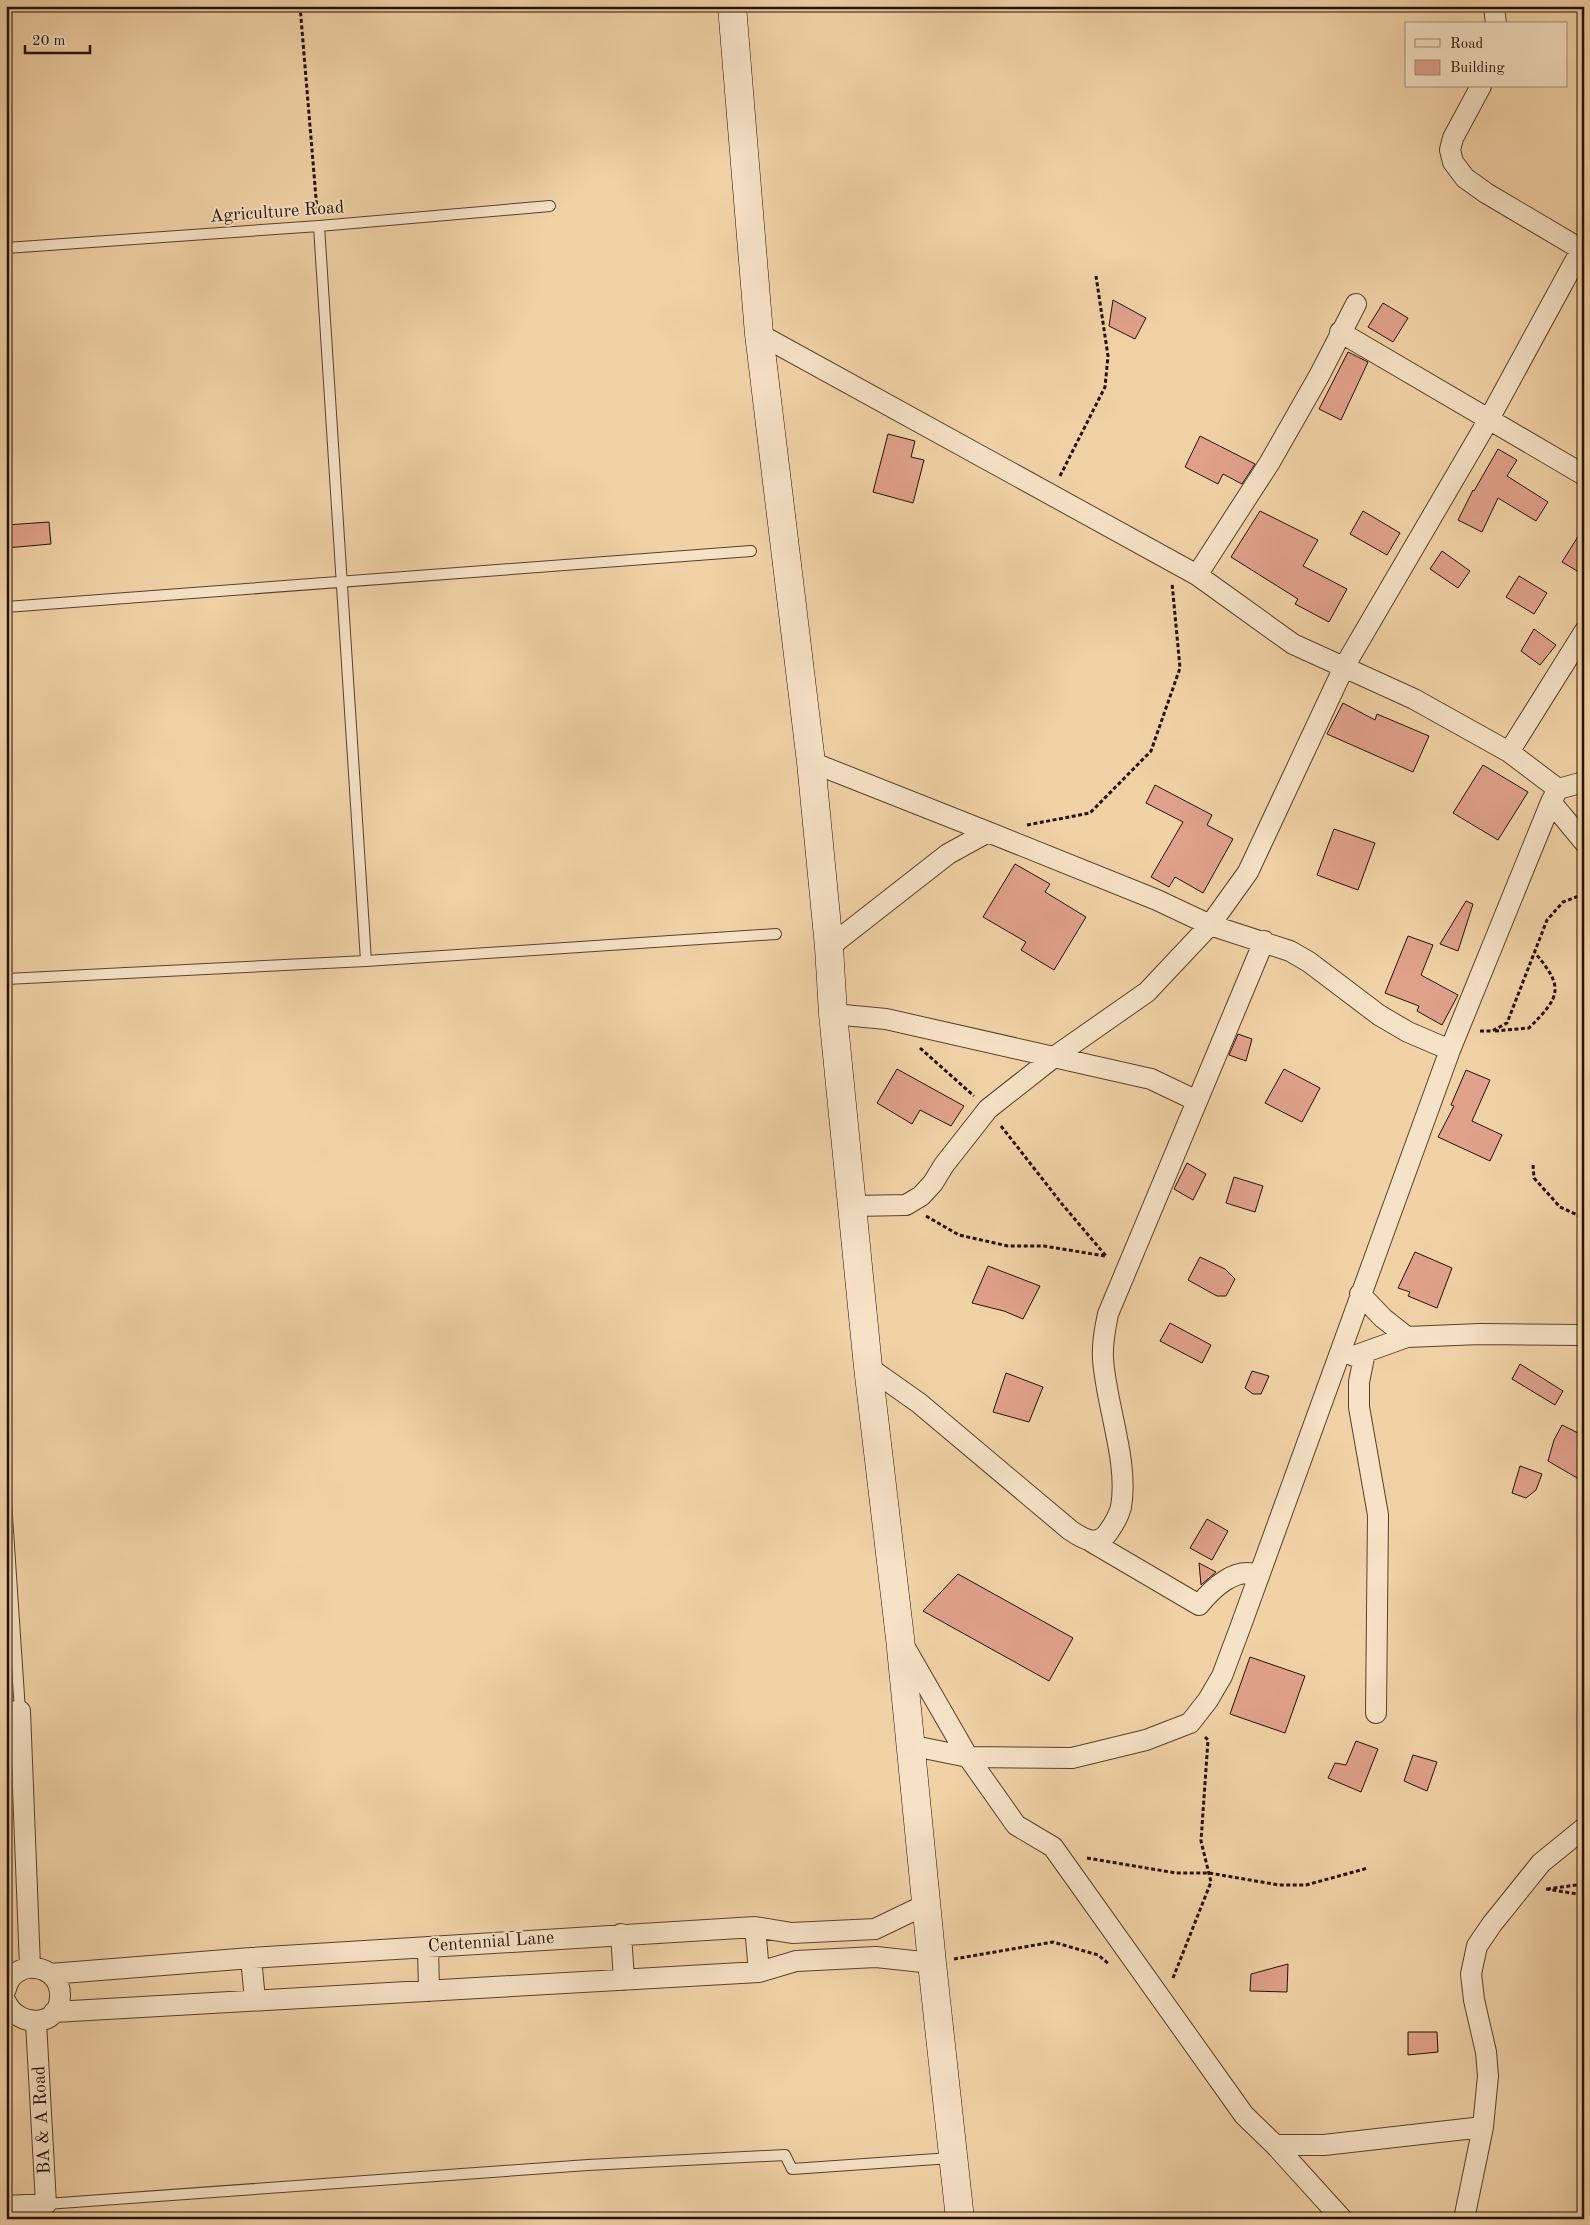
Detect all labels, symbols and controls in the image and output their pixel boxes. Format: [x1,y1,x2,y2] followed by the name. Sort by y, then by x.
[25,22,90,54] scale bar
[1405,22,1568,88] legend
[32,34,66,49] text: 20 m
[1450,37,1484,52] text: Road
[1450,61,1505,76] text: Building
[209,198,345,226] street label: Agriculture Road
[427,1929,555,1955] street label: Centennial Lane
[30,2065,54,2175] street label: BA & A Road

